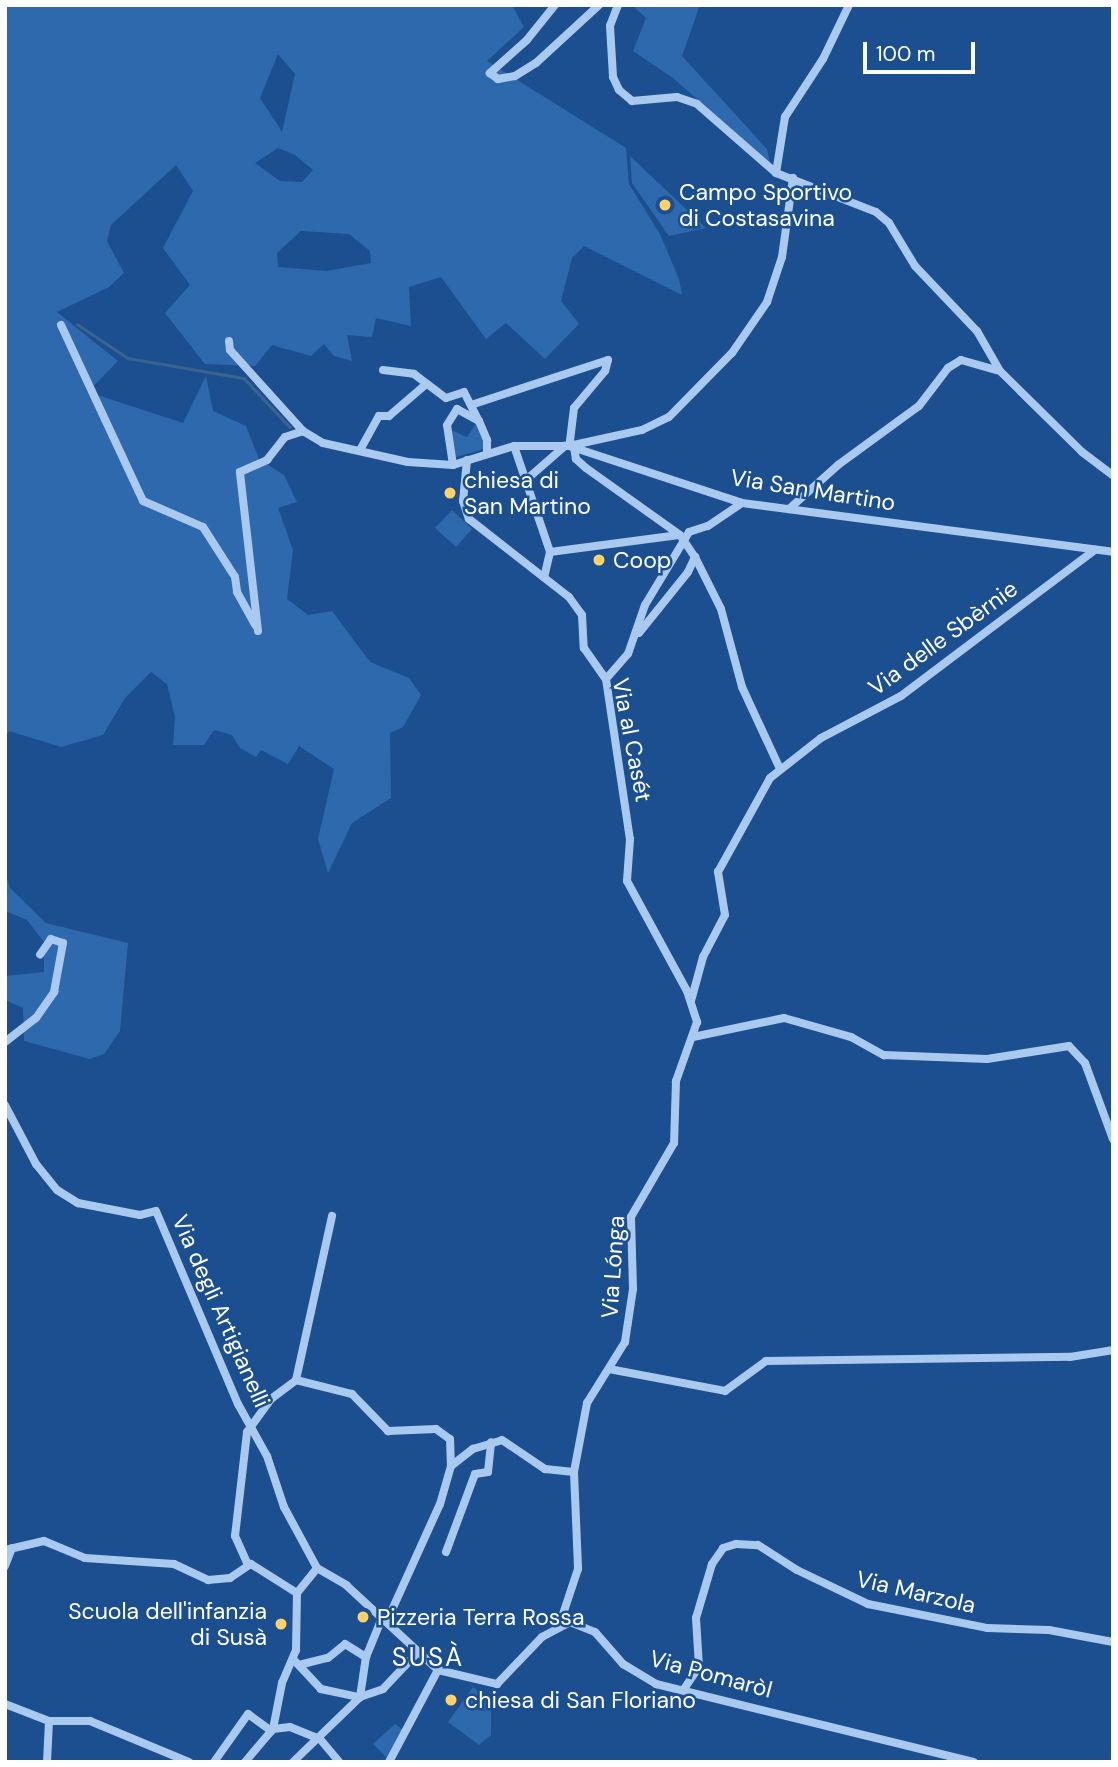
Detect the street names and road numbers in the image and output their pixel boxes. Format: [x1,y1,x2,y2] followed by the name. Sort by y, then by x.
[729,463,897,517] street label: Via San Martino
[863,575,1023,701] street label: Via delle Sbèrnie
[606,676,658,804] street label: Via al Casét
[166,1210,276,1412] street label: Via degli Artigianelli
[596,1214,630,1320] street label: Via Lónga
[854,1565,978,1619] street label: Via Marzola
[647,1644,775,1704] street label: Via Pomaròl

